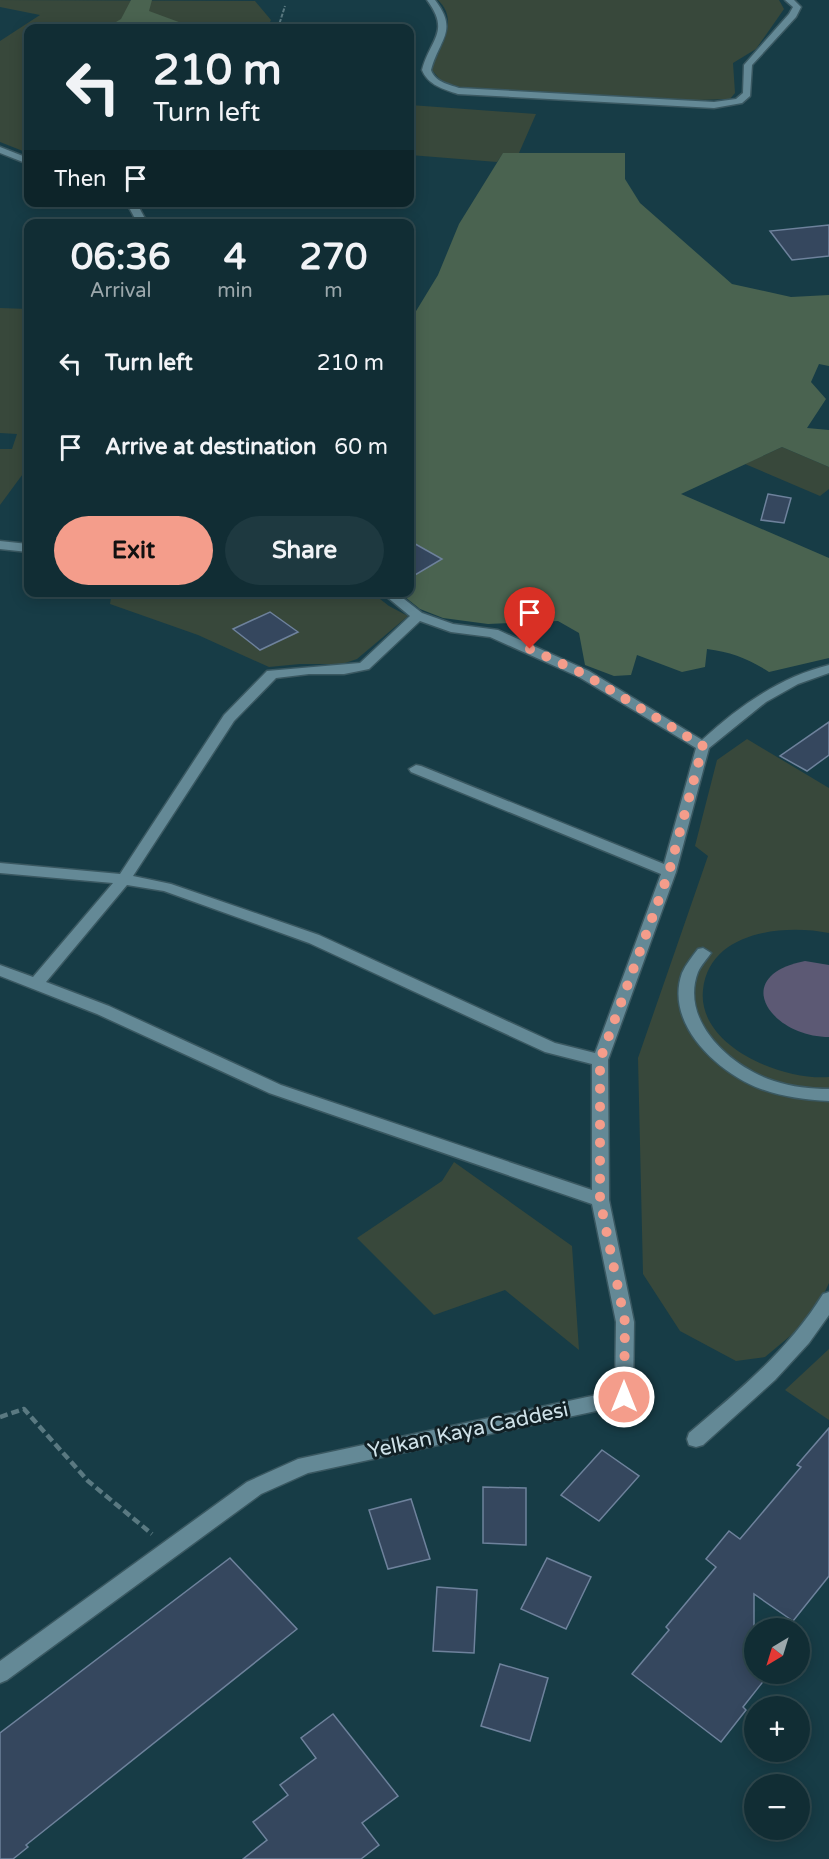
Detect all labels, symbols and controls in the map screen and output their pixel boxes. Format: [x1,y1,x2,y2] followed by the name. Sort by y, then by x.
[153,45,282,96] text: 210 m
[54,48,132,126] icon: left
[153,96,260,129] text: Turn left
[119,162,152,195] icon: arrive
[54,166,107,192] text: Then
[71,236,171,279] text: 06:36
[224,236,246,279] text: 4
[299,236,367,279] text: 270
[90,279,152,303] text: Arrival
[217,279,253,303] text: min
[324,279,343,303] text: m
[54,347,87,380] icon: left
[105,350,193,376] text: Turn left
[317,350,384,376] text: 210 m
[54,431,87,464] icon: arrive
[105,434,316,460] text: Arrive at destination
[334,434,388,460] text: 60 m
[54,516,213,585] button: Exit
[225,516,384,585] button: Share
[504,587,555,649] pin
[513,596,546,629] icon: arrive
[592,1365,656,1429] position arrow
[366,1397,571,1464] street label: Yelkan Kaya Caddesi
[744,1618,810,1684] north arrow
[744,1618,810,1840] map controls
[744,1696,810,1762] button: +
[744,1774,810,1840] button: −

